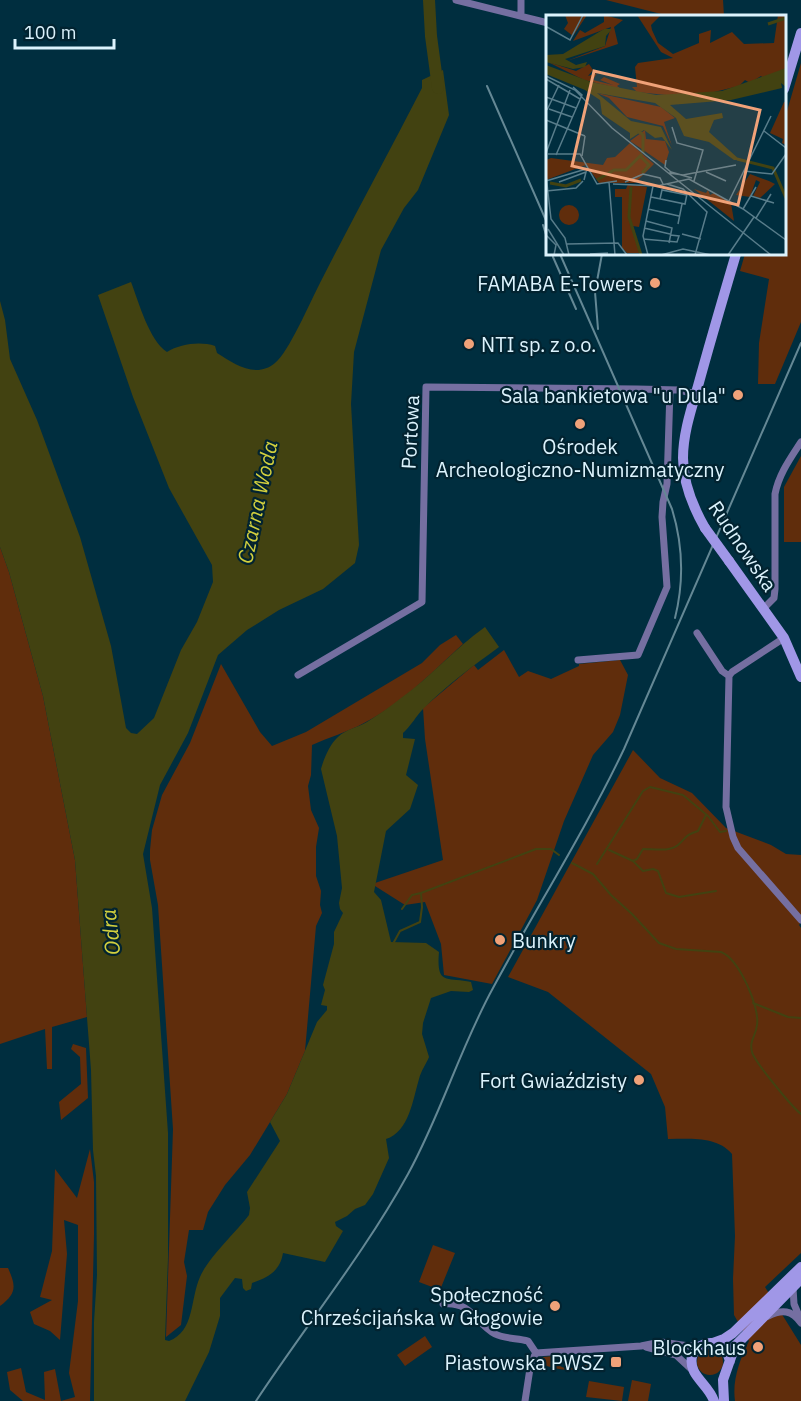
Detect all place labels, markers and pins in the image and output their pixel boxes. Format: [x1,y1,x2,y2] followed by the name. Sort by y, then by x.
[477,270,643,297] place label: FAMABA E-Towers
[648,276,662,290] marker: FAMABA E-Towers
[481,331,597,358] place label: NTI sp. z o.o.
[462,337,476,351] marker: NTI sp. z o.o.
[501,382,726,409] place label: Sala bankietowa "u Dula"
[731,388,745,402] marker: Sala bankietowa "u Dula"
[573,417,587,431] marker: Ośrodek Archeologiczno-Numizmatyczny
[436,433,724,483] place label: Ośrodek Archeologiczno-Numizmatyczny
[512,927,576,954] place label: Bunkry
[493,933,507,947] marker: Bunkry
[479,1067,627,1094] place label: Fort Gwiaździsty
[632,1073,646,1087] marker: Fort Gwiaździsty
[301,1281,543,1331] place label: Społeczność Chrześcijańska w Głogowie
[548,1299,562,1313] marker: Społeczność Chrześcijańska w Głogowie
[653,1334,746,1361] place label: Blockhaus
[751,1340,765,1354] marker: Blockhaus
[444,1349,604,1376] place label: Piastowska PWSZ
[609,1355,623,1369] marker: Piastowska PWSZ

